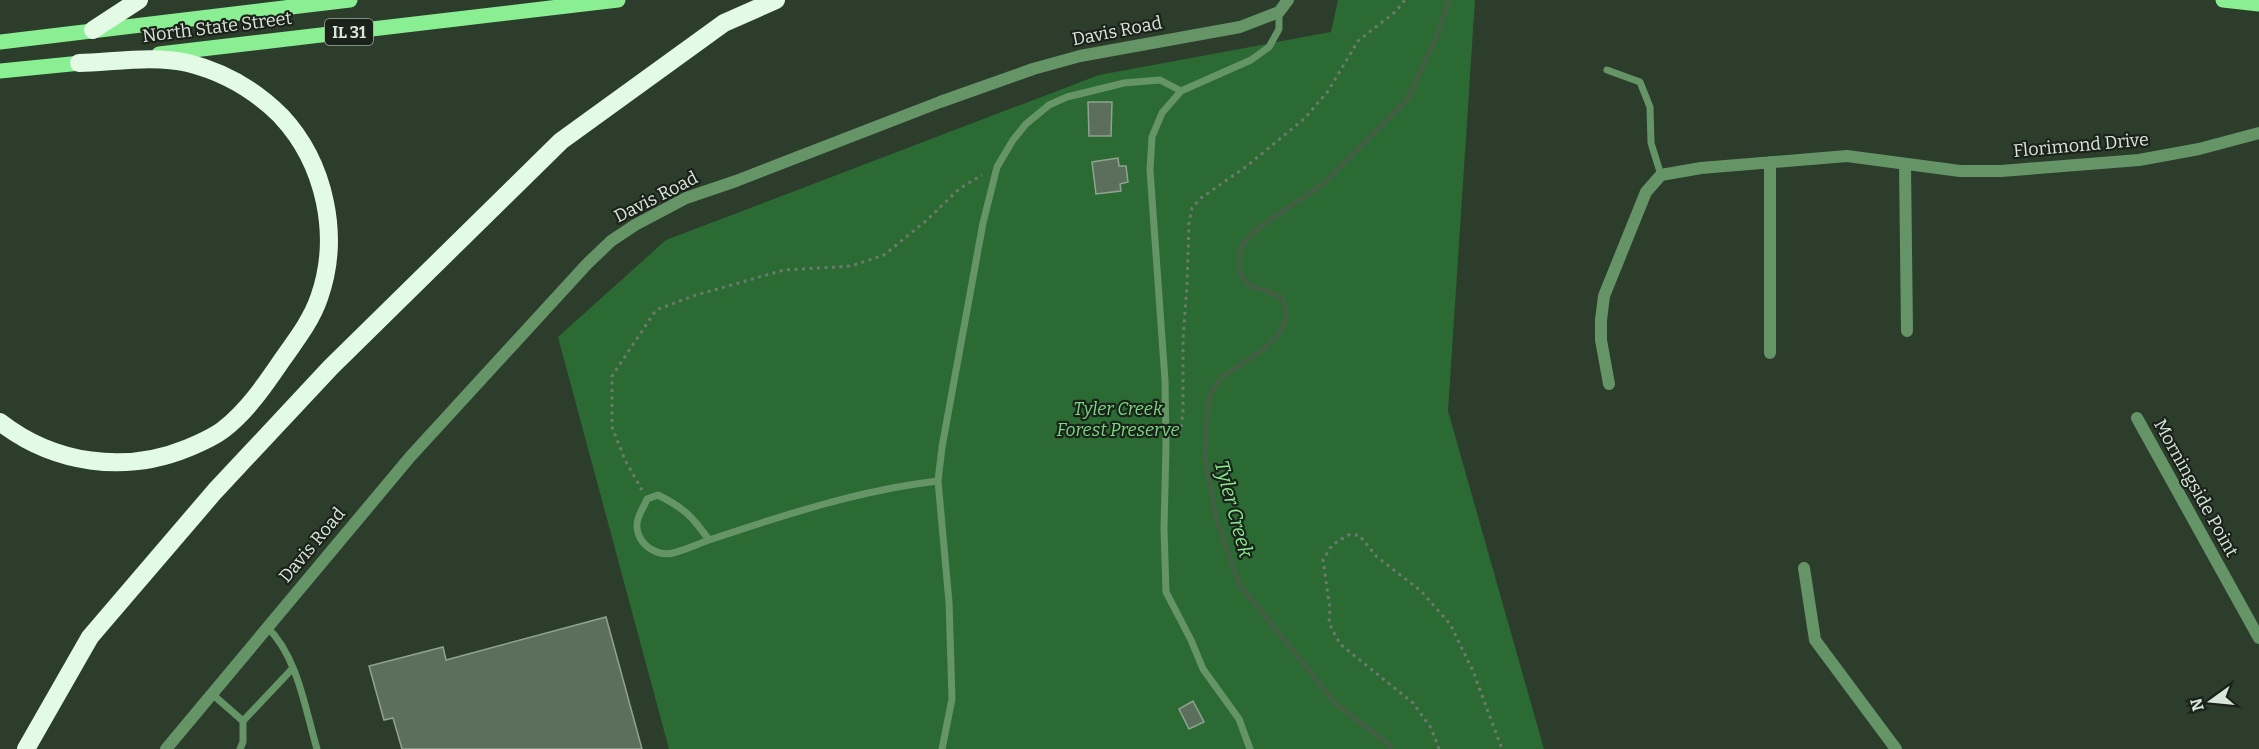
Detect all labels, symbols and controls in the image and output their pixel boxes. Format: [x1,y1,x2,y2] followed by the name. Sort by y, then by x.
[141,7,294,47] street label: North State Street
[1070,11,1164,50] street label: Davis Road
[325,19,373,45] road number: IL 31
[2012,128,2150,162] street label: Florimond Drive
[610,166,702,228] street label: Davis Road
[1057,398,1179,441] park label: Tyler Creek Forest Preserve
[2149,415,2243,561] street label: Morningside Point
[1210,458,1258,560] water label: Tyler Creek
[274,503,350,587] street label: Davis Road
[2181,671,2241,731] north arrow
[2186,696,2208,713] text: N

